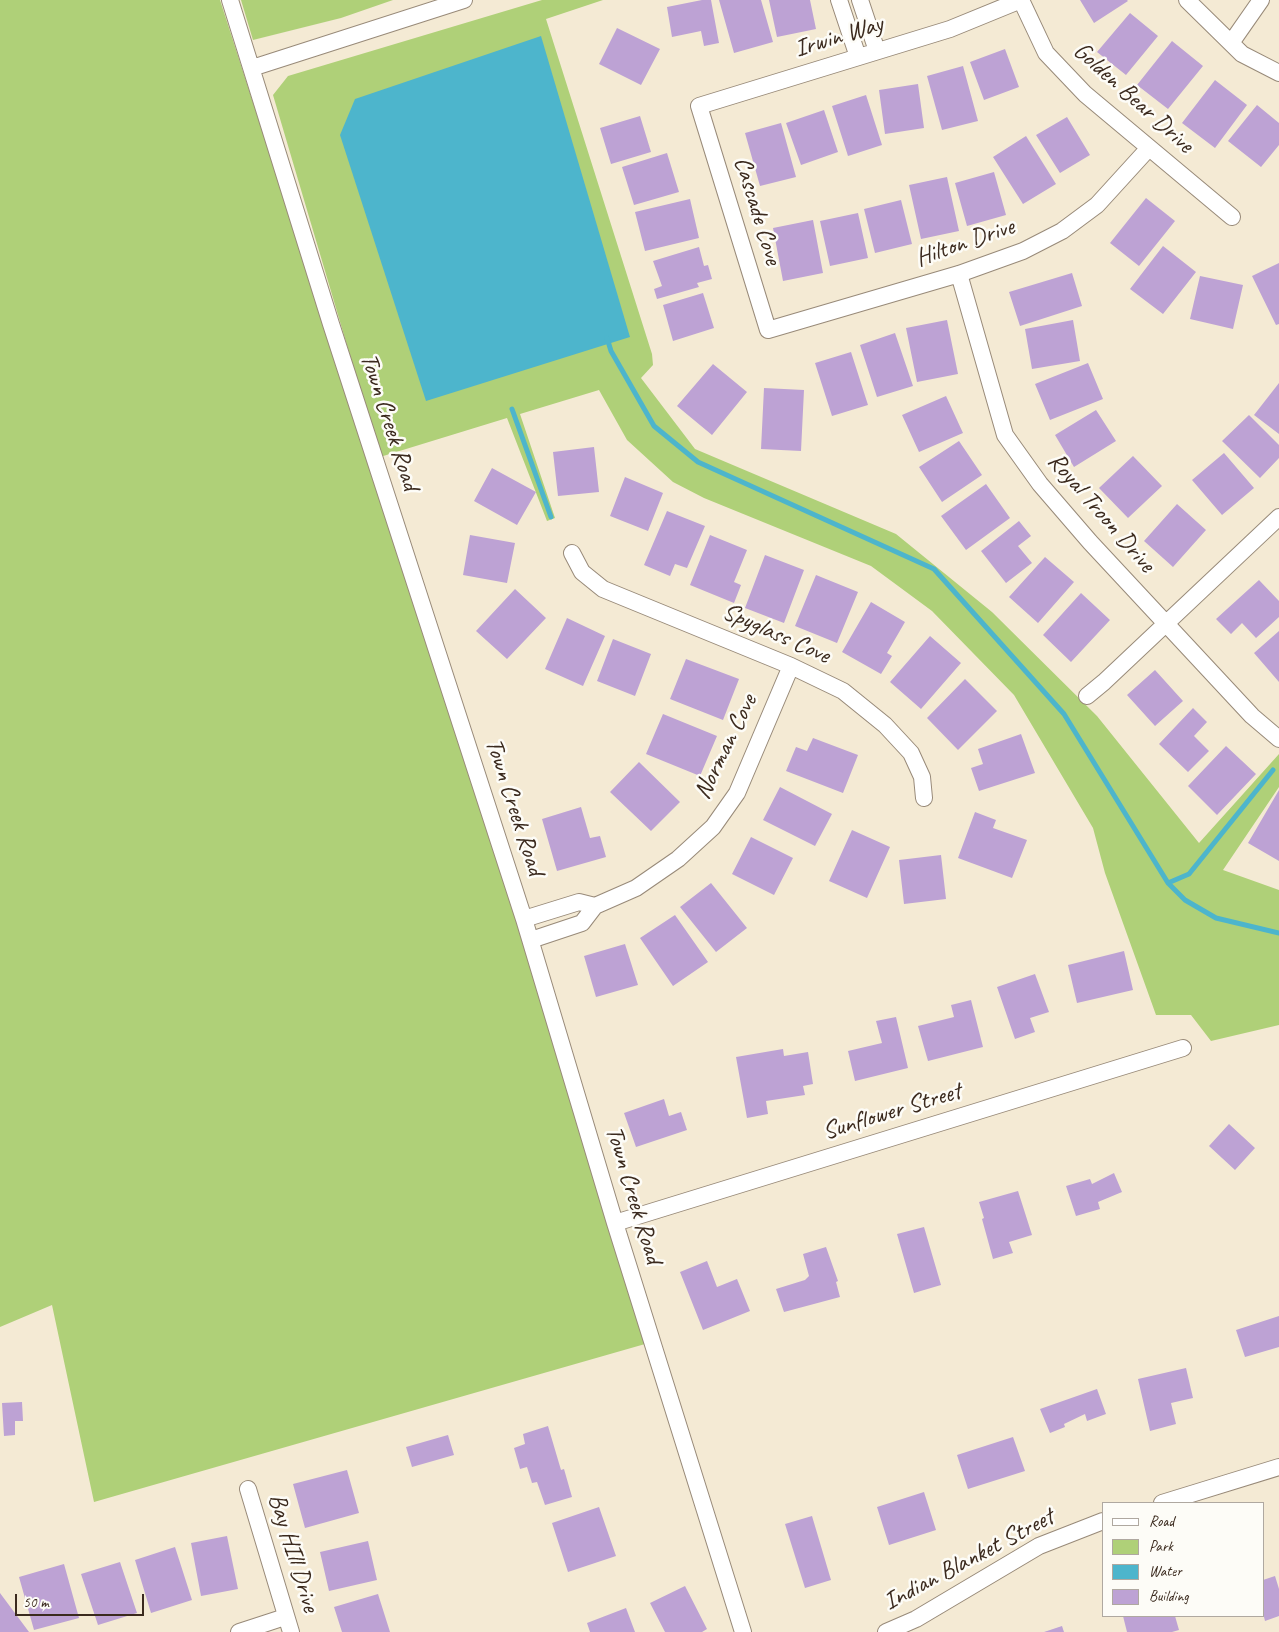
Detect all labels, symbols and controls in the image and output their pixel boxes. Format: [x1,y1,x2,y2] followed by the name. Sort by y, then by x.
[791,9,887,65] street label: Irwin Way
[1067,36,1199,160] street label: Golden Bear Drive
[726,153,788,269] street label: Cascade Cove
[912,212,1018,274] street label: Hilton Drive
[353,350,425,494] street label: Town Creek Road
[1041,447,1161,579] street label: Royal Troon Drive
[718,597,834,671] street label: Spyglass Cove
[688,690,764,804] street label: Norman Cove
[478,735,550,879] street label: Town Creek Road
[819,1077,965,1147] street label: Sunflower Street
[598,1123,668,1267] street label: Town Creek Road
[261,1490,325,1616] street label: Bay HIll Drive
[1102,1502,1264,1617] legend
[879,1503,1059,1617] street label: Indian Blanket Street
[1149,1512,1174,1531] text: Road
[1149,1537,1173,1556] text: Park
[1149,1562,1182,1581] text: Water
[18,1584,146,1616] scale bar
[1149,1587,1188,1606] text: Building
[23,1593,49,1612] text: 50 m

